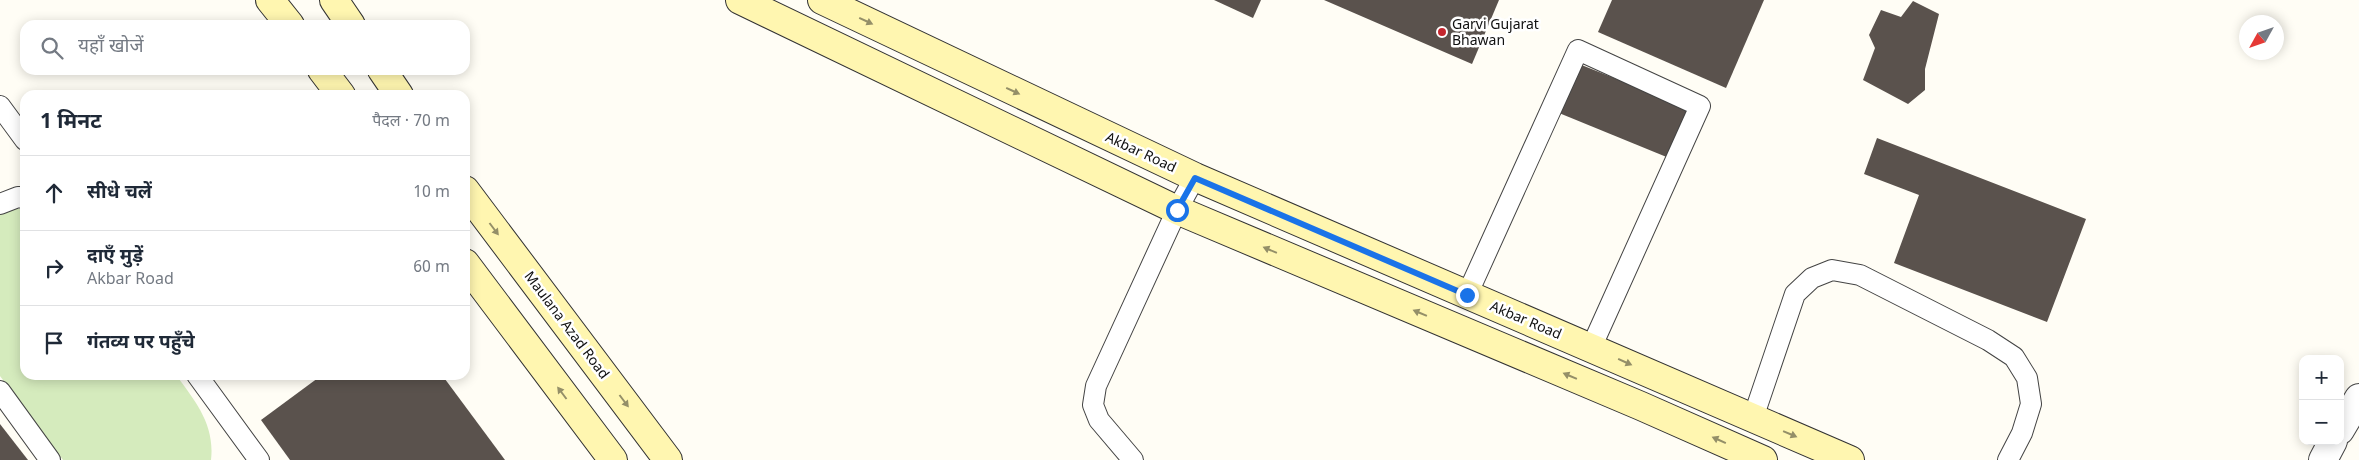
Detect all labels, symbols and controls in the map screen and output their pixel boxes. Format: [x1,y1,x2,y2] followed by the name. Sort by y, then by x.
[2239,15,2284,60] north arrow
[1452,16,1539,51] place label: Garvi Gujarat Bhawan
[859,17,873,25] one-way arrow
[20,20,470,75] search box
[1436,26,1448,38] marker: Garvi Gujarat Bhawan
[38,34,66,62] icon: search
[78,35,144,60] text: यहाँ खोजें
[1005,86,1020,95] one-way arrow
[40,109,101,137] text: 1 मिनट
[372,112,450,133] text: पैदल · 70 m
[1102,129,1179,178] street label: Akbar Road
[40,179,68,207] icon: ahead
[87,181,152,206] text: सीधे चलें
[413,183,450,204] text: 10 m
[1166,199,1189,222] route start
[489,222,500,235] one-way arrow
[87,245,143,270] text: दाएँ मुड़ें
[1263,245,1277,253] one-way arrow
[40,254,68,282] icon: right
[413,258,450,279] text: 60 m
[519,268,613,384] street label: Maulana Azad Road
[87,270,174,291] text: Akbar Road
[1456,284,1479,307] route end
[1487,298,1564,345] street label: Akbar Road
[1413,308,1427,316] one-way arrow
[40,329,68,357] icon: arrive
[87,331,195,356] text: गंतव्य पर पहुँचे
[2299,355,2344,445] map controls
[2299,355,2344,400] button: +
[1618,359,1632,367] one-way arrow
[1562,372,1577,380] one-way arrow
[557,387,568,400] one-way arrow
[618,394,629,407] one-way arrow
[2299,400,2344,445] button: −
[1783,431,1797,439] one-way arrow
[1712,436,1726,444] one-way arrow

